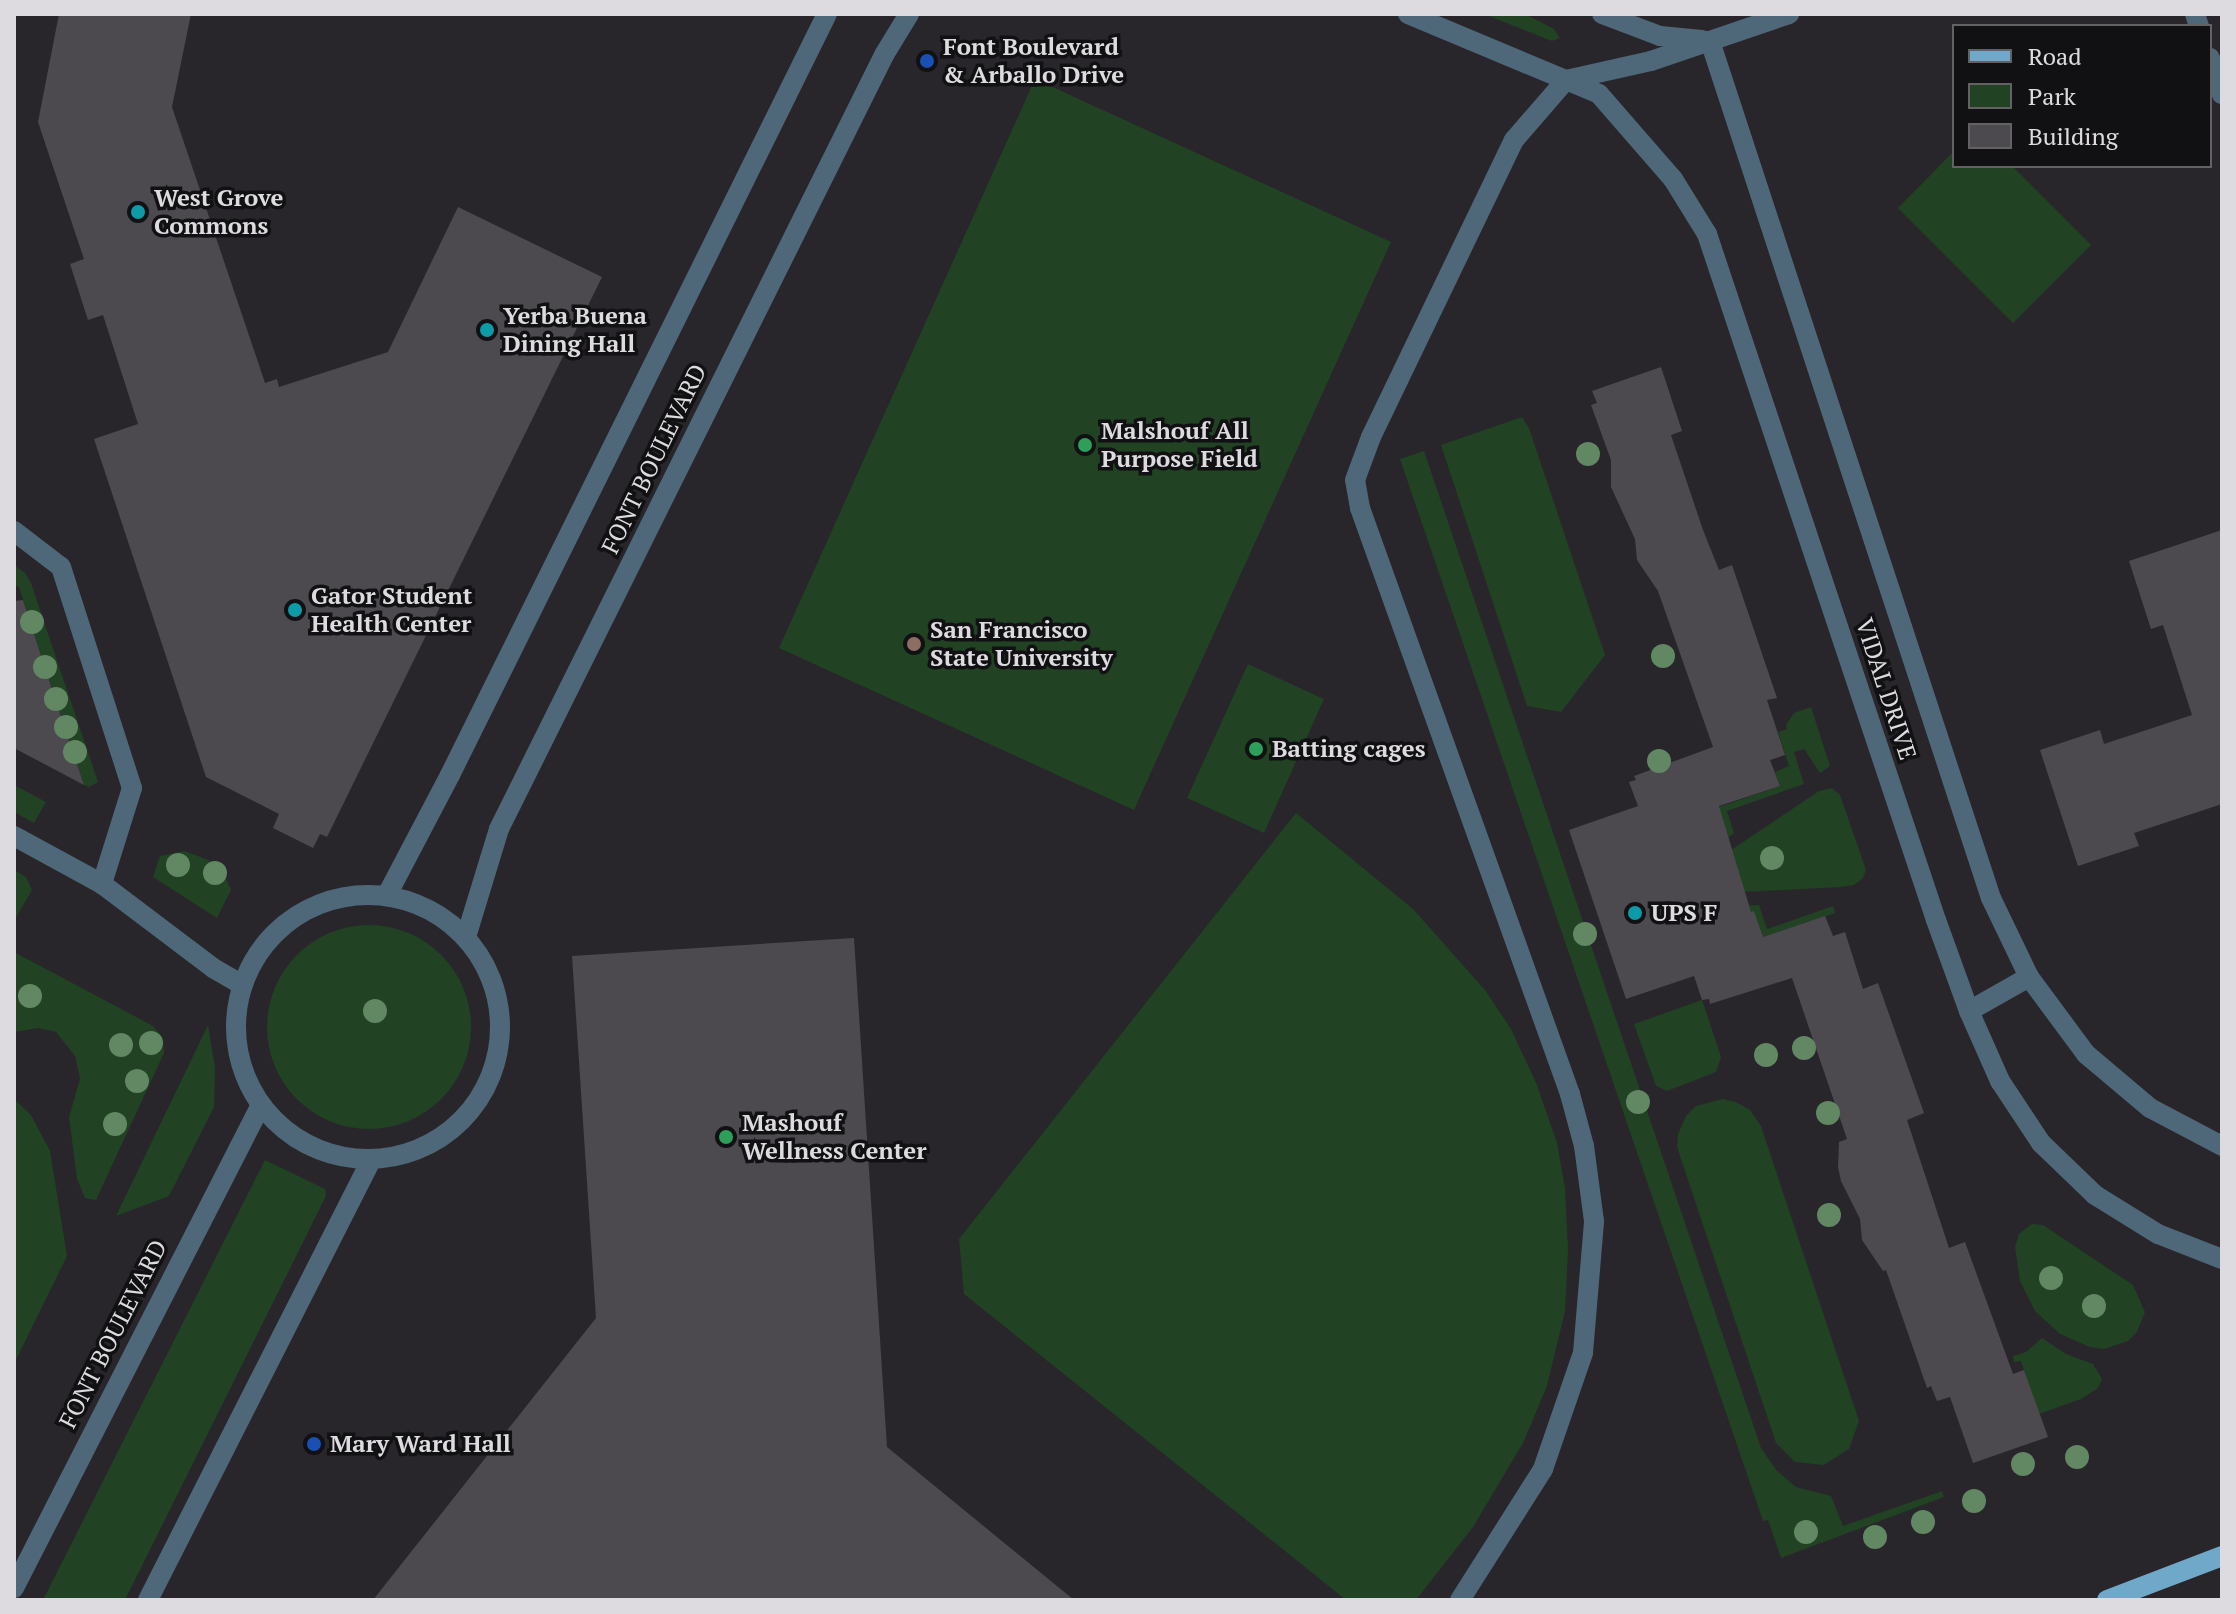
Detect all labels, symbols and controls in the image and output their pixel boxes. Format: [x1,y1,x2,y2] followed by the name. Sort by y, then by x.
[1952,24,2212,168] legend
[943,33,1124,89] place label: Font Boulevard & Arballo Drive
[2028,40,2082,72] text: Road
[918,52,936,70] marker: Font Boulevard & Arballo Drive
[2028,80,2076,112] text: Park
[2028,120,2118,152] text: Building
[154,184,283,240] place label: West Grove Commons
[129,203,147,221] marker: West Grove Commons
[503,302,647,358] place label: Yerba Buena Dining Hall
[478,321,496,339] marker: Yerba Buena Dining Hall
[596,359,712,559] street label: FONT BOULEVARD
[1101,417,1258,473] place label: Malshouf All Purpose Field
[1076,436,1094,454] marker: Malshouf All Purpose Field
[311,582,472,638] place label: Gator Student Health Center
[286,601,304,619] marker: Gator Student Health Center
[1850,615,1922,763] street label: VIDAL DRIVE
[930,616,1113,672] place label: San Francisco State University
[905,635,923,653] marker: San Francisco State University
[1272,735,1426,763] place label: Batting cages
[1247,740,1265,758] marker: Batting cages
[1651,899,1717,927] place label: UPS F
[1626,904,1644,922] marker: UPS F
[742,1109,927,1165] place label: Mashouf Wellness Center
[717,1128,735,1146] marker: Mashouf Wellness Center
[53,1235,173,1433] street label: FONT BOULEVARD
[330,1430,511,1458] place label: Mary Ward Hall
[305,1435,323,1453] marker: Mary Ward Hall

